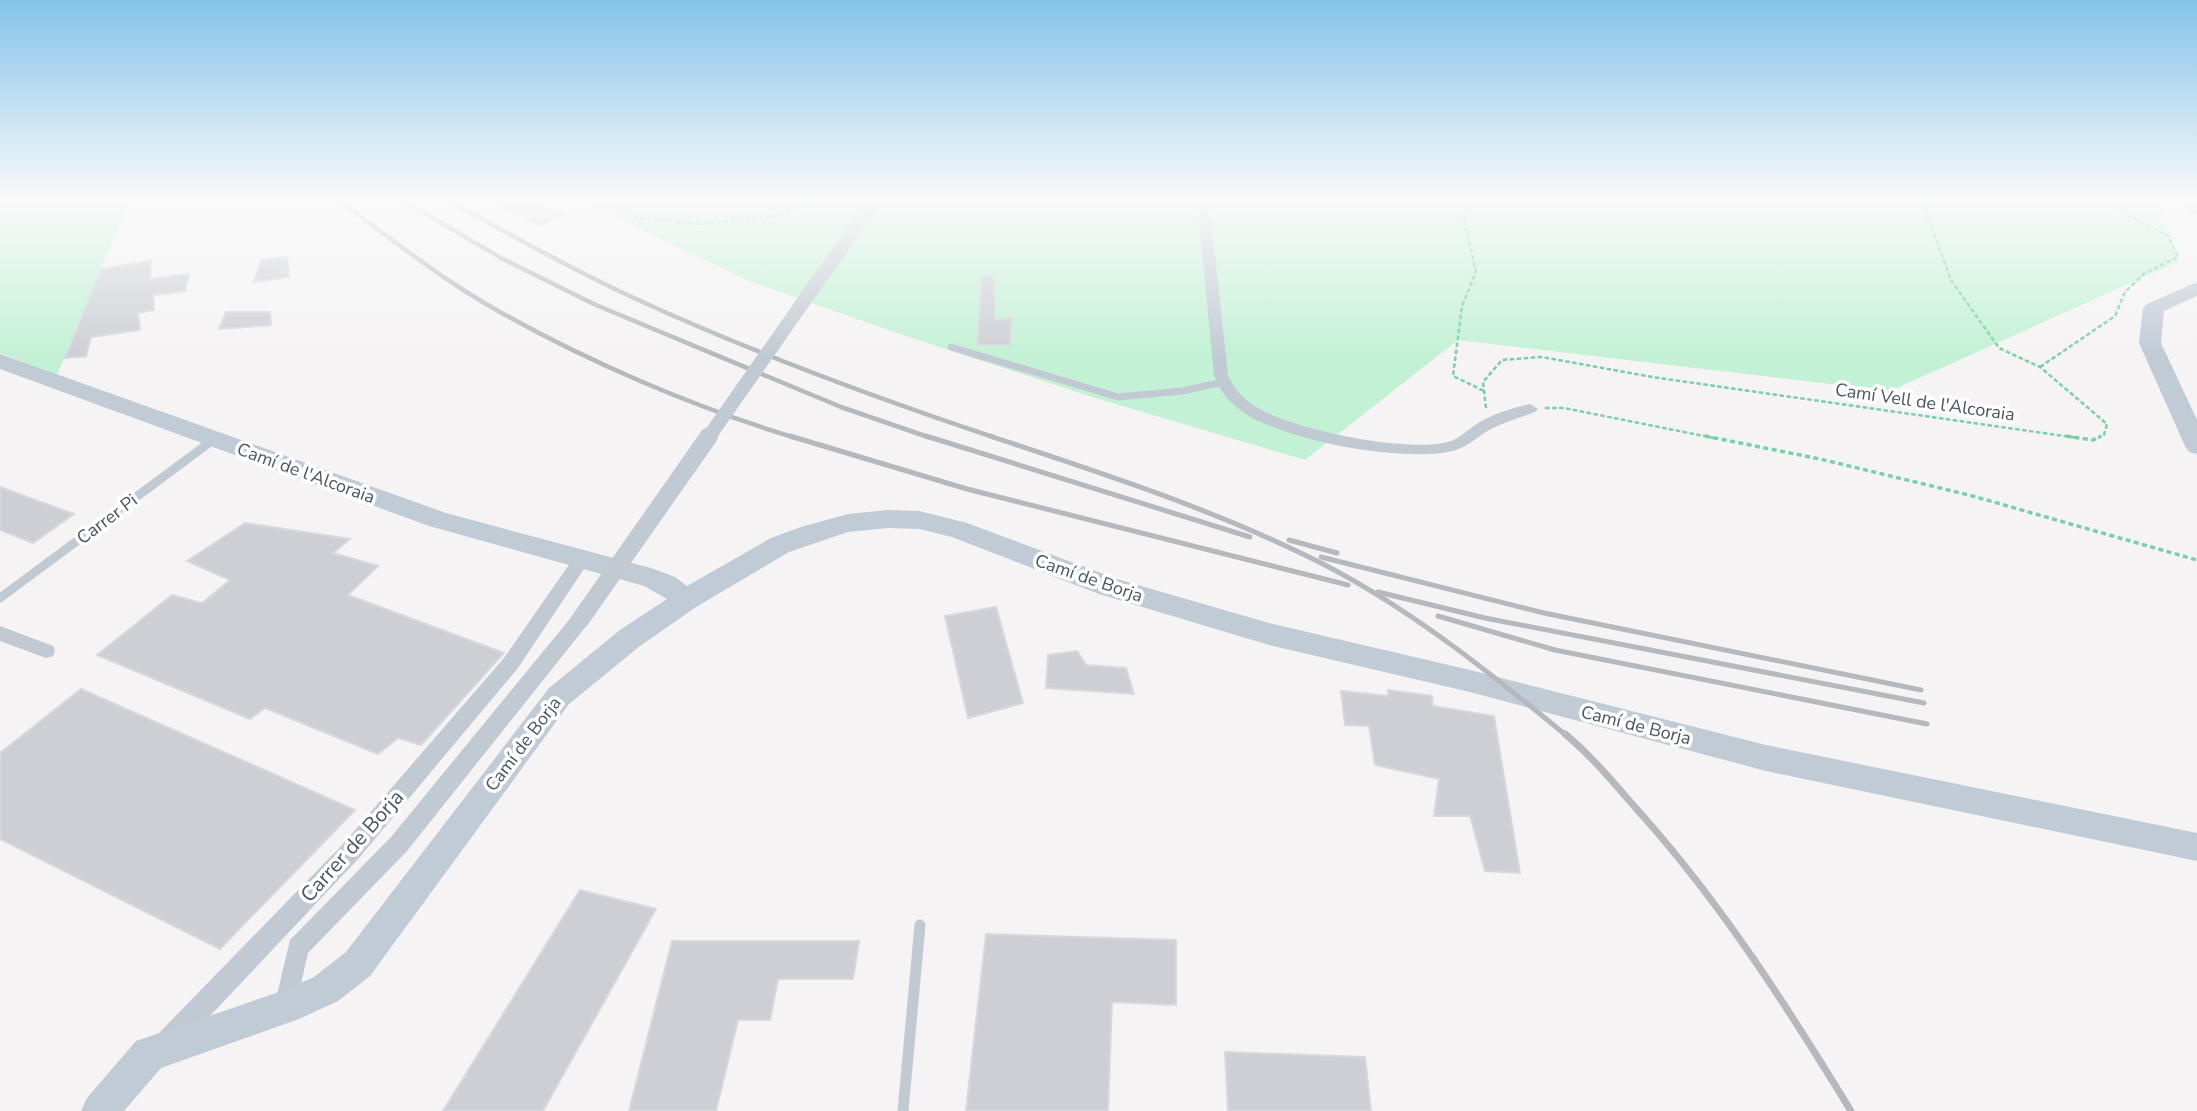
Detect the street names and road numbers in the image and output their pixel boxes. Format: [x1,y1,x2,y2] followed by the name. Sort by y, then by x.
[1834,378,2016,426] street label: Camí Vell de l'Alcoraia
[234,437,378,509] street label: Camí de l'Alcoraia
[72,488,142,550] street label: Carrer Pi
[1032,548,1146,608] street label: Camí de Borja
[480,692,566,796] street label: Camí de Borja
[1578,700,1694,750] street label: Camí de Borja
[294,784,410,908] street label: Carrer de Borja

